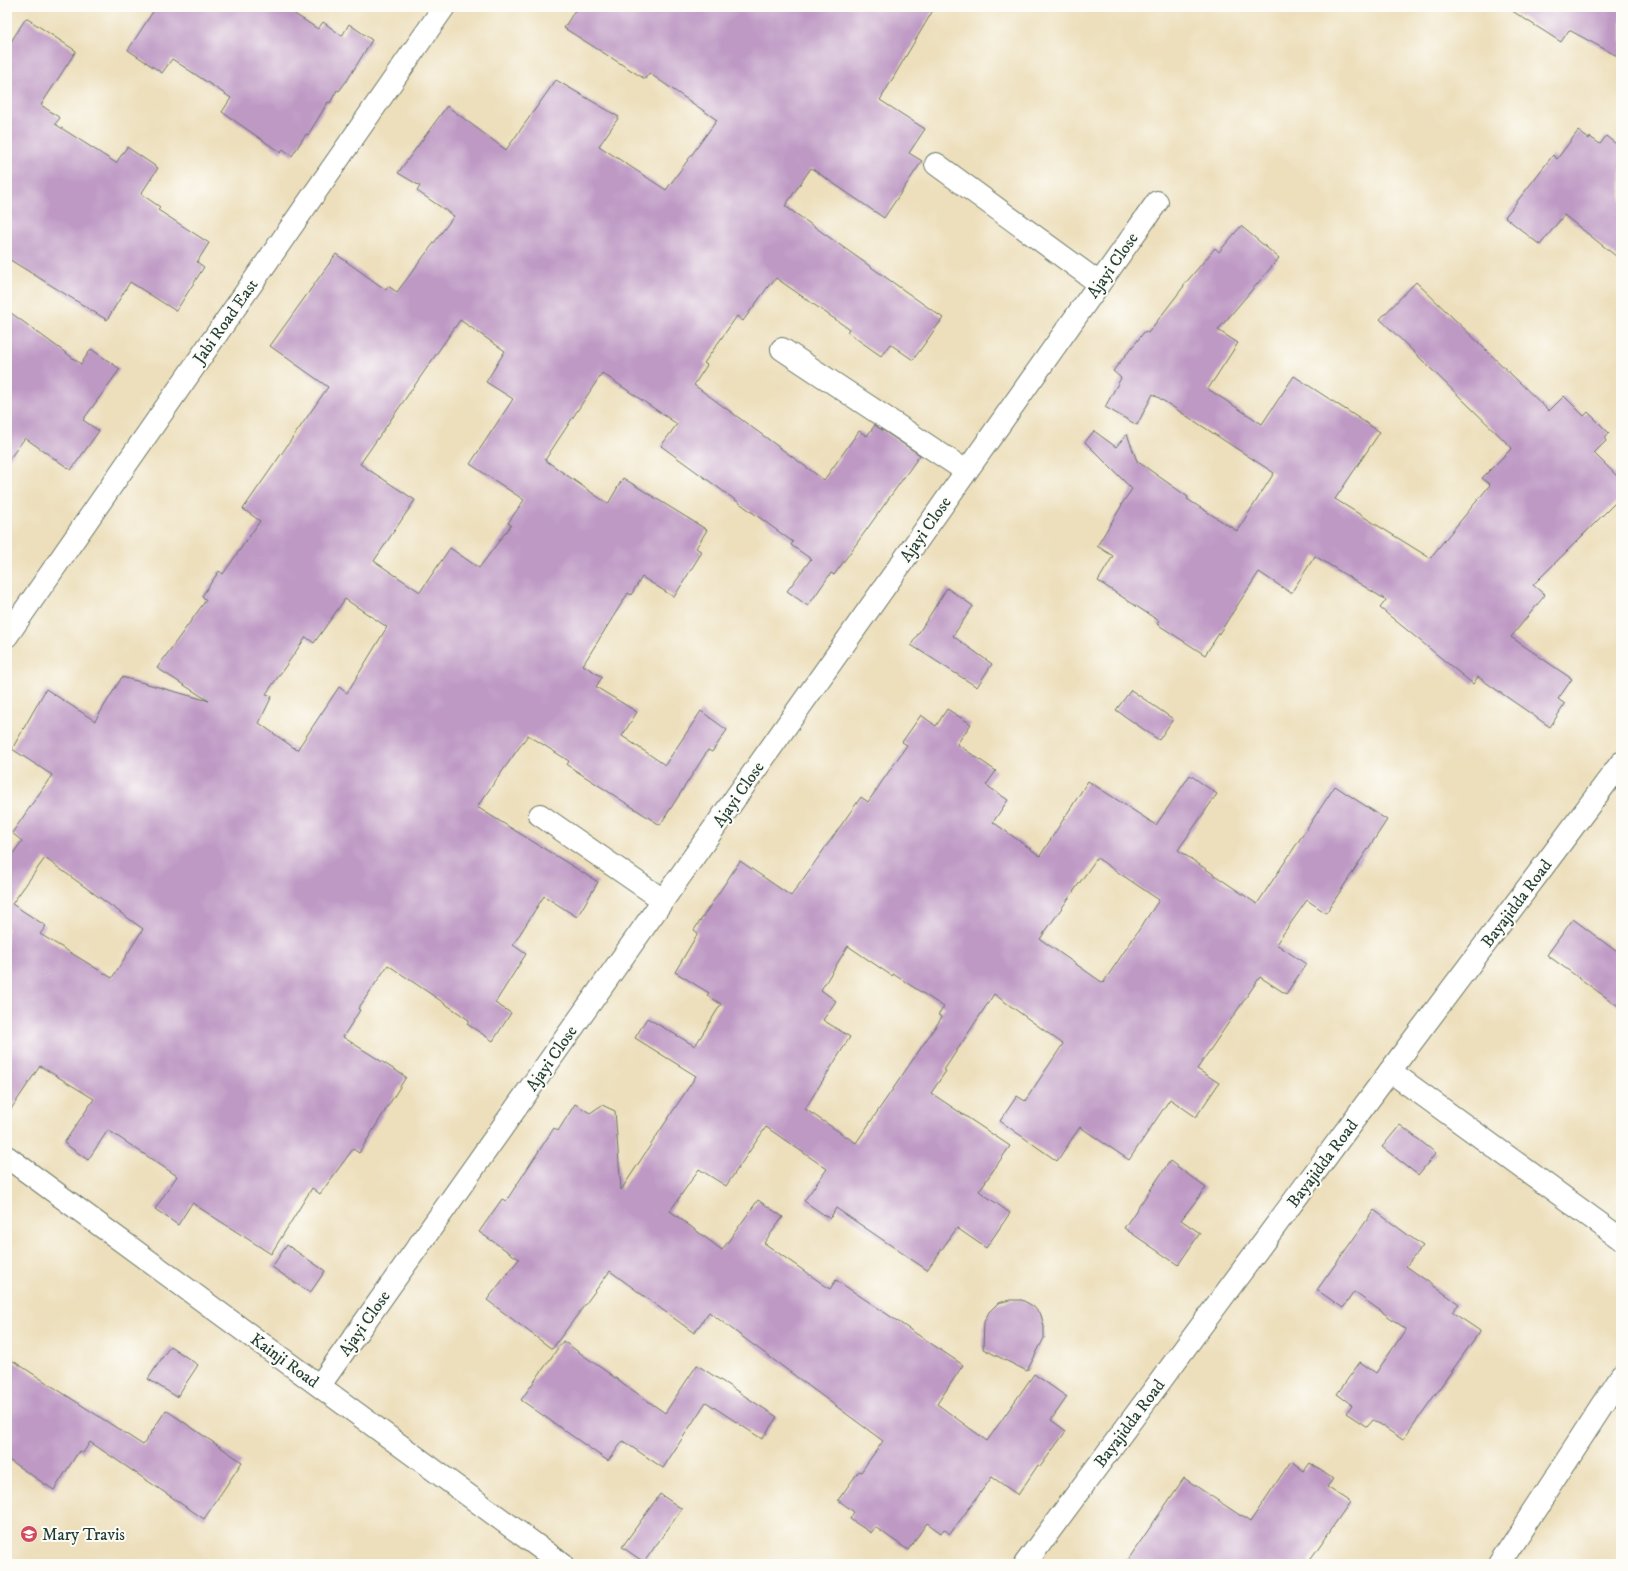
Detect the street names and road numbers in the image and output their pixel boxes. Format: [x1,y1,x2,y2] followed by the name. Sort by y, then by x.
[1082,228,1143,303] street label: Ajayi Close
[187,274,264,370] street label: Jabi Road East
[895,492,956,567] street label: Ajayi Close
[708,757,769,832] street label: Ajayi Close
[1477,855,1557,952] street label: Bayajidda Road
[521,1021,582,1096] street label: Ajayi Close
[1283,1115,1363,1212] street label: Bayajidda Road
[334,1286,395,1361] street label: Ajayi Close
[246,1328,324,1393] street label: Kainji Road
[1090,1375,1170,1472] street label: Bayajidda Road

